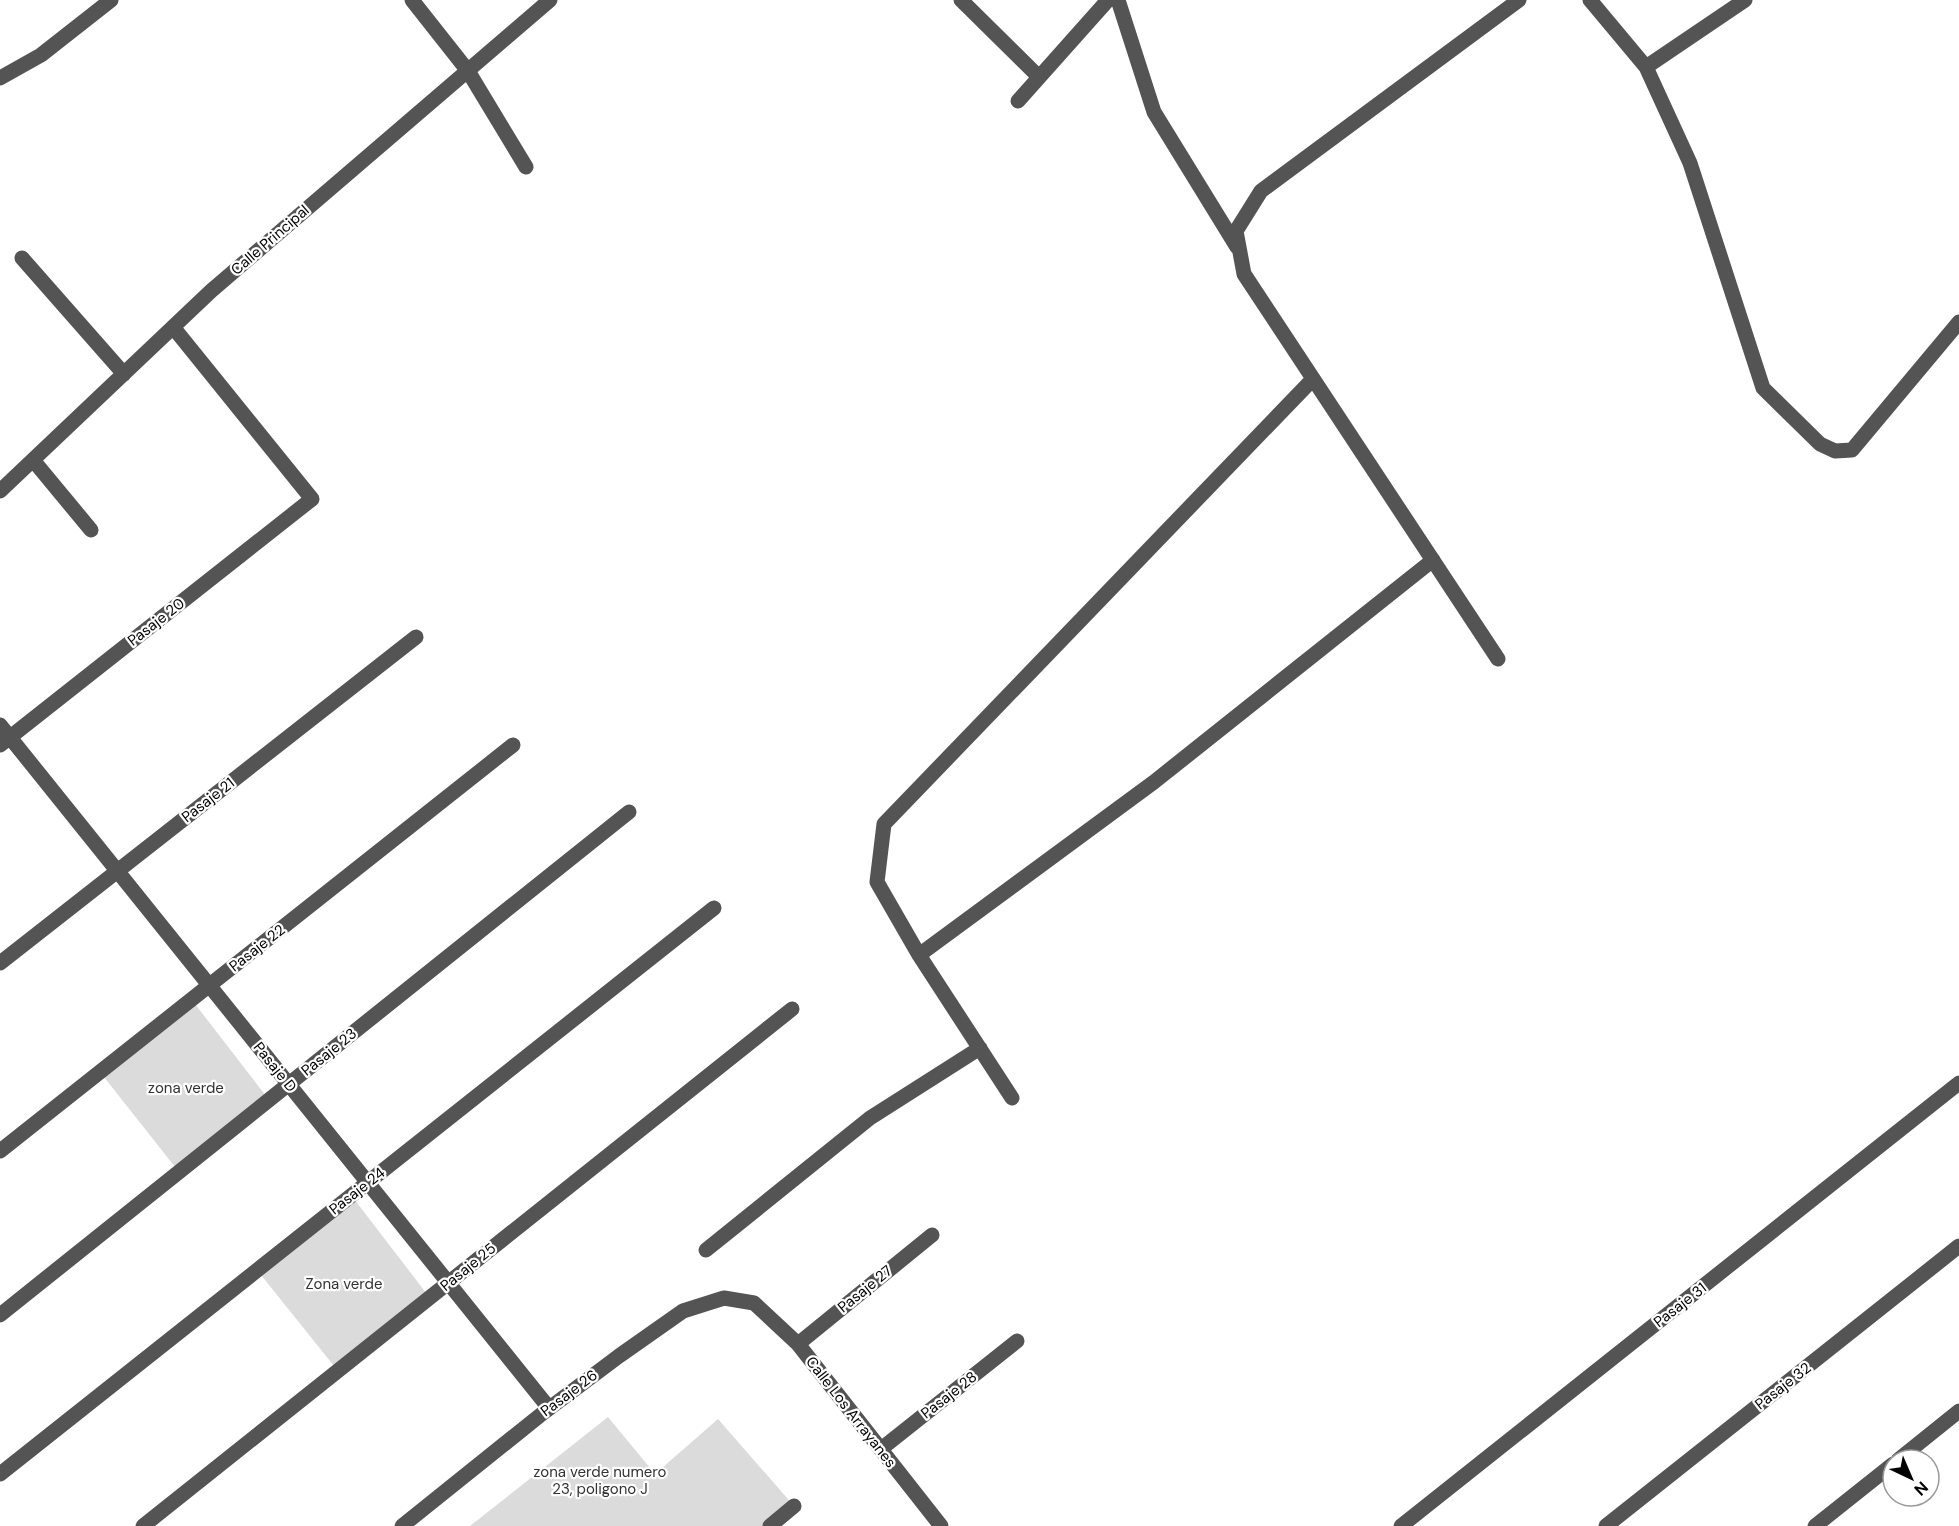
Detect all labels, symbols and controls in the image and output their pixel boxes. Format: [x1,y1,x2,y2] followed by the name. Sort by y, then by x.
[227,200,313,280] street label: Calle Principal
[123,593,189,651] street label: Pasaje 20
[178,773,238,827] street label: Pasaje 21
[225,920,289,976] street label: Pasaje 22
[297,1024,361,1080] street label: Pasaje 23
[249,1038,301,1096] street label: Pasaje D
[148,1078,224,1098] park label: zona verde
[325,1163,389,1219] street label: Pasaje 24
[436,1238,500,1296] street label: Pasaje 25
[834,1261,896,1317] street label: Pasaje 27
[305,1274,383,1294] park label: Zona verde
[1650,1278,1710,1332] street label: Pasaje 31
[801,1352,901,1472] street label: Calle Los Arrayanes
[1751,1358,1815,1414] street label: Pasaje 32
[536,1365,602,1421] street label: Pasaje 26
[917,1367,981,1423] street label: Pasaje 28
[1881,1448,1941,1508] north arrow
[533,1462,667,1499] park label: zona verde numero 23, poligono J
[1910,1477,1933,1500] text: N

